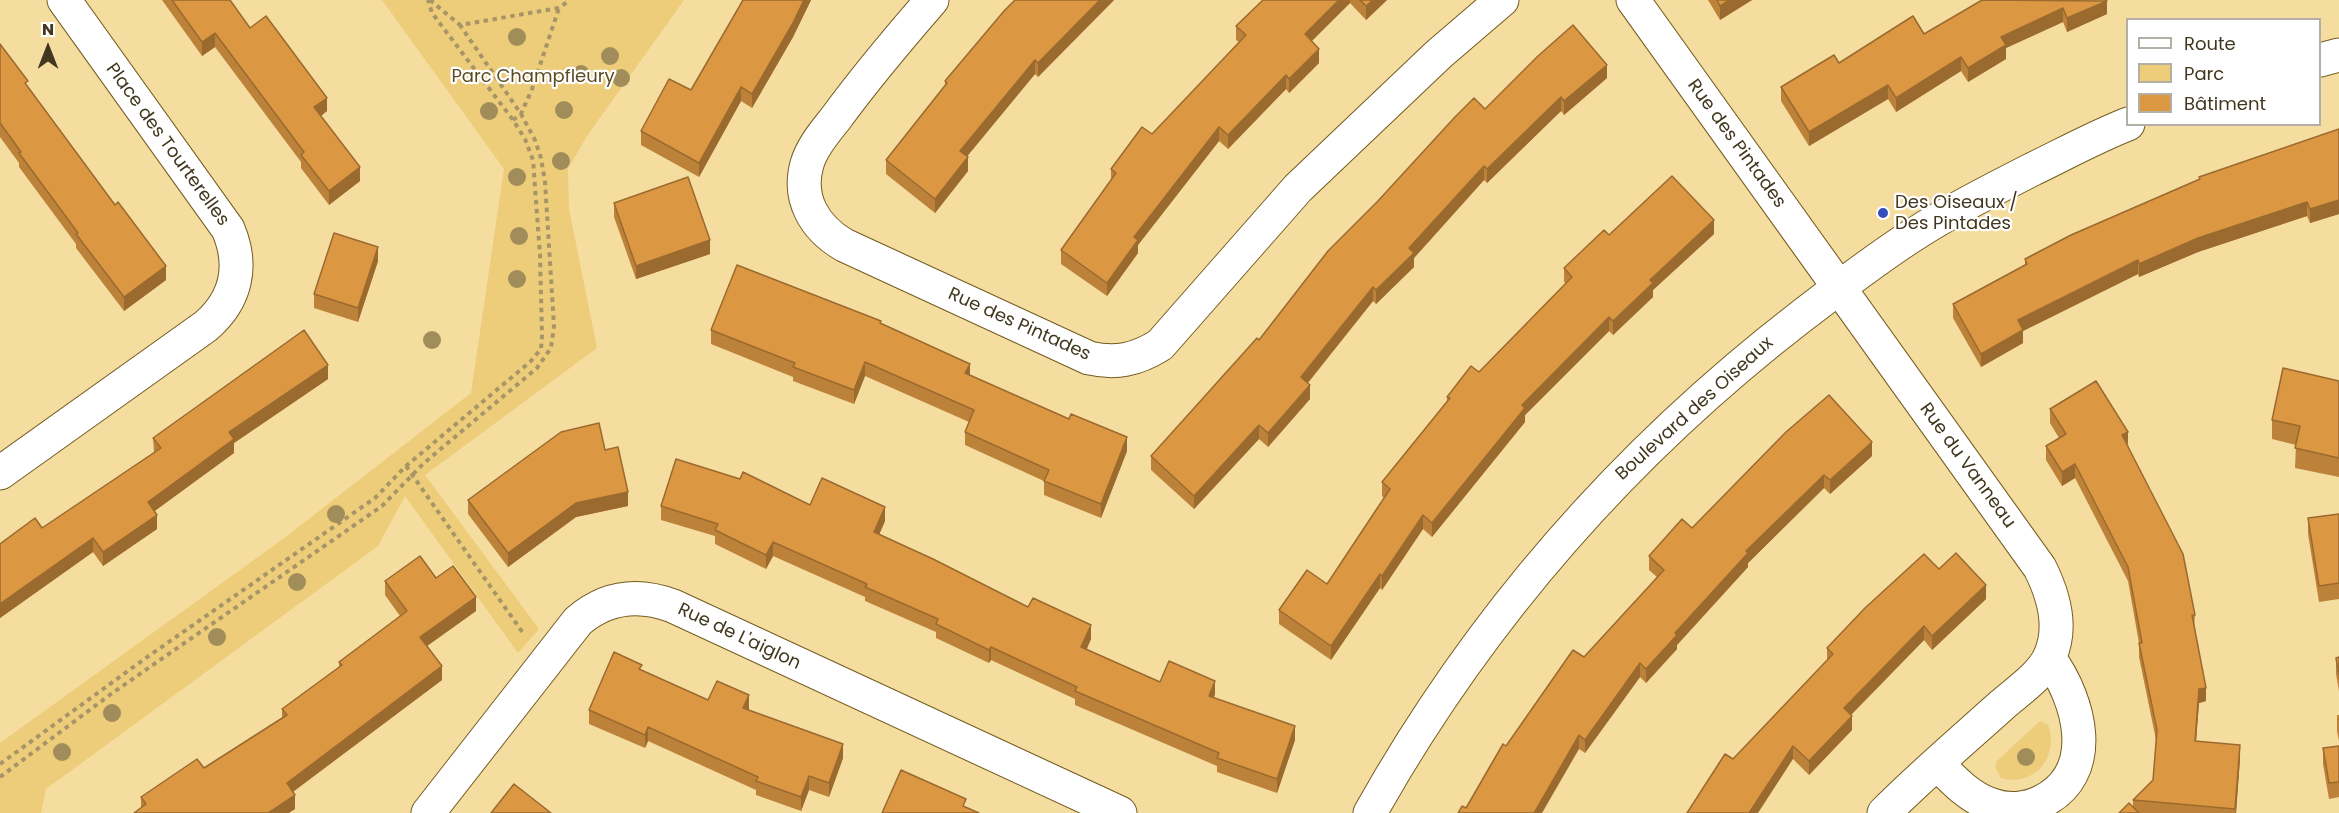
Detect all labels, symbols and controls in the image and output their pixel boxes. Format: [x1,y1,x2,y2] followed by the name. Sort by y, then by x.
[18,18,78,78] north arrow
[42,18,54,41] text: N
[2126,18,2321,126] legend
[2184,31,2236,56] text: Route
[101,59,233,231] street label: Place des Tourterelles
[2184,61,2224,86] text: Parc
[451,66,615,88] park label: Parc Champfleury
[1682,75,1790,213] street label: Rue des Pintades
[2184,91,2266,116] text: Bâtiment
[1895,192,2018,234] place label: Des Oiseaux / Des Pintades
[1876,206,1890,220] marker: Des Oiseaux / Des Pintades
[944,284,1094,366] street label: Rue des Pintades
[1612,333,1778,485] street label: Boulevard des Oiseaux
[1914,399,2020,533] street label: Rue du Vanneau
[674,599,804,675] street label: Rue de L'aiglon

